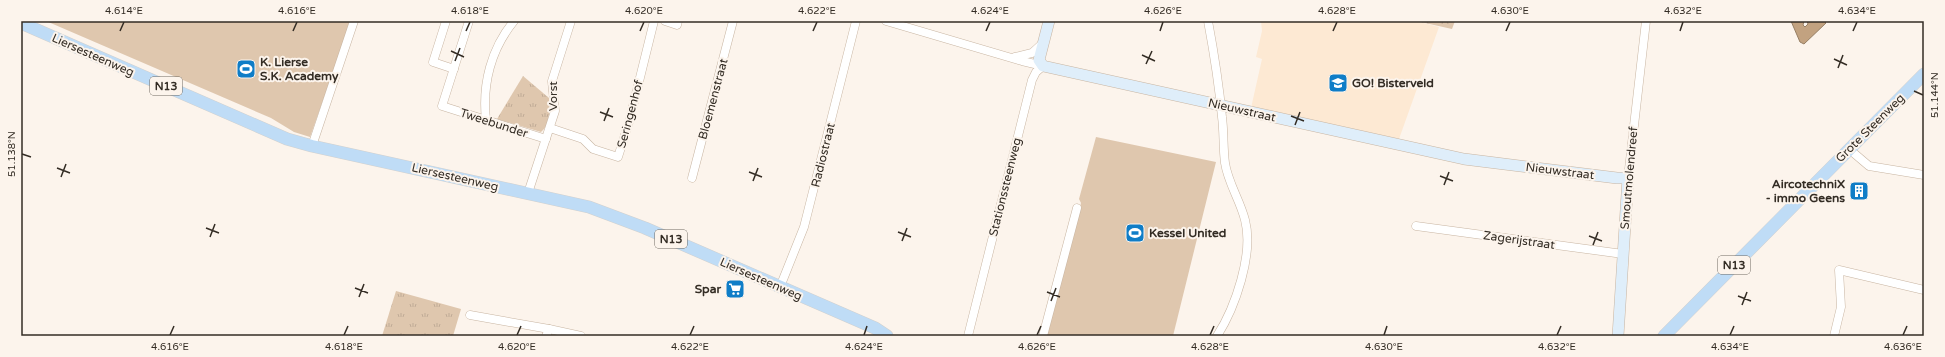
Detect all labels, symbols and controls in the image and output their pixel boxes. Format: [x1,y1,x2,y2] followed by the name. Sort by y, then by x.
[105,5,143,17] text: 4.614°E
[278,5,316,17] text: 4.616°E
[451,5,489,17] text: 4.618°E
[625,5,663,17] text: 4.620°E
[798,5,836,17] text: 4.622°E
[971,5,1009,17] text: 4.624°E
[1144,5,1182,17] text: 4.626°E
[1318,5,1356,17] text: 4.628°E
[1491,5,1529,17] text: 4.630°E
[1664,5,1702,17] text: 4.632°E
[1838,5,1876,17] text: 4.634°E
[50,31,136,79] street label: Liersesteenweg
[260,55,339,84] place label: K. Lierse S.K. Academy
[695,57,731,141] street label: Bloemenstraat
[235,58,257,80] sports icon: K. Lierse S.K. Academy
[1327,72,1349,94] school or university icon: GO! Bisterveld
[1929,72,1941,118] text: 51.144°N
[1352,76,1434,90] place label: GO! Bisterveld
[150,77,182,95] road number: N13
[614,78,646,150] street label: Seringenhof
[546,81,560,111] street label: Vorst
[1833,91,1907,165] street label: Grote Steenweg
[1207,95,1278,125] street label: Nieuwstraat
[458,105,530,141] street label: Tweebunder
[808,121,838,189] street label: Radiostraat
[1618,126,1641,230] street label: Smoutmolendreef
[6,131,18,177] text: 51.138°N
[986,136,1024,238] street label: Stationssteenweg
[410,160,500,194] street label: Liersesteenweg
[1525,160,1595,182] street label: Nieuwstraat
[1766,177,1845,205] place label: AircotechniX - immo Geens
[1848,180,1870,202] building icon: AircotechniX - immo Geens
[1124,222,1146,244] sports icon: Kessel United
[1149,226,1226,240] place label: Kessel United
[1482,228,1556,252] street label: Zagerijstraat
[655,230,687,248] road number: N13
[718,255,804,303] street label: Liersesteenweg
[1718,256,1750,274] road number: N13
[724,278,746,300] supermarket icon: Spar
[695,282,721,297] place label: Spar
[151,341,189,353] text: 4.616°E
[325,341,363,353] text: 4.618°E
[498,341,536,353] text: 4.620°E
[671,341,709,353] text: 4.622°E
[845,341,883,353] text: 4.624°E
[1018,341,1056,353] text: 4.626°E
[1191,341,1229,353] text: 4.628°E
[1365,341,1403,353] text: 4.630°E
[1538,341,1576,353] text: 4.632°E
[1711,341,1749,353] text: 4.634°E
[1884,341,1922,353] text: 4.636°E

